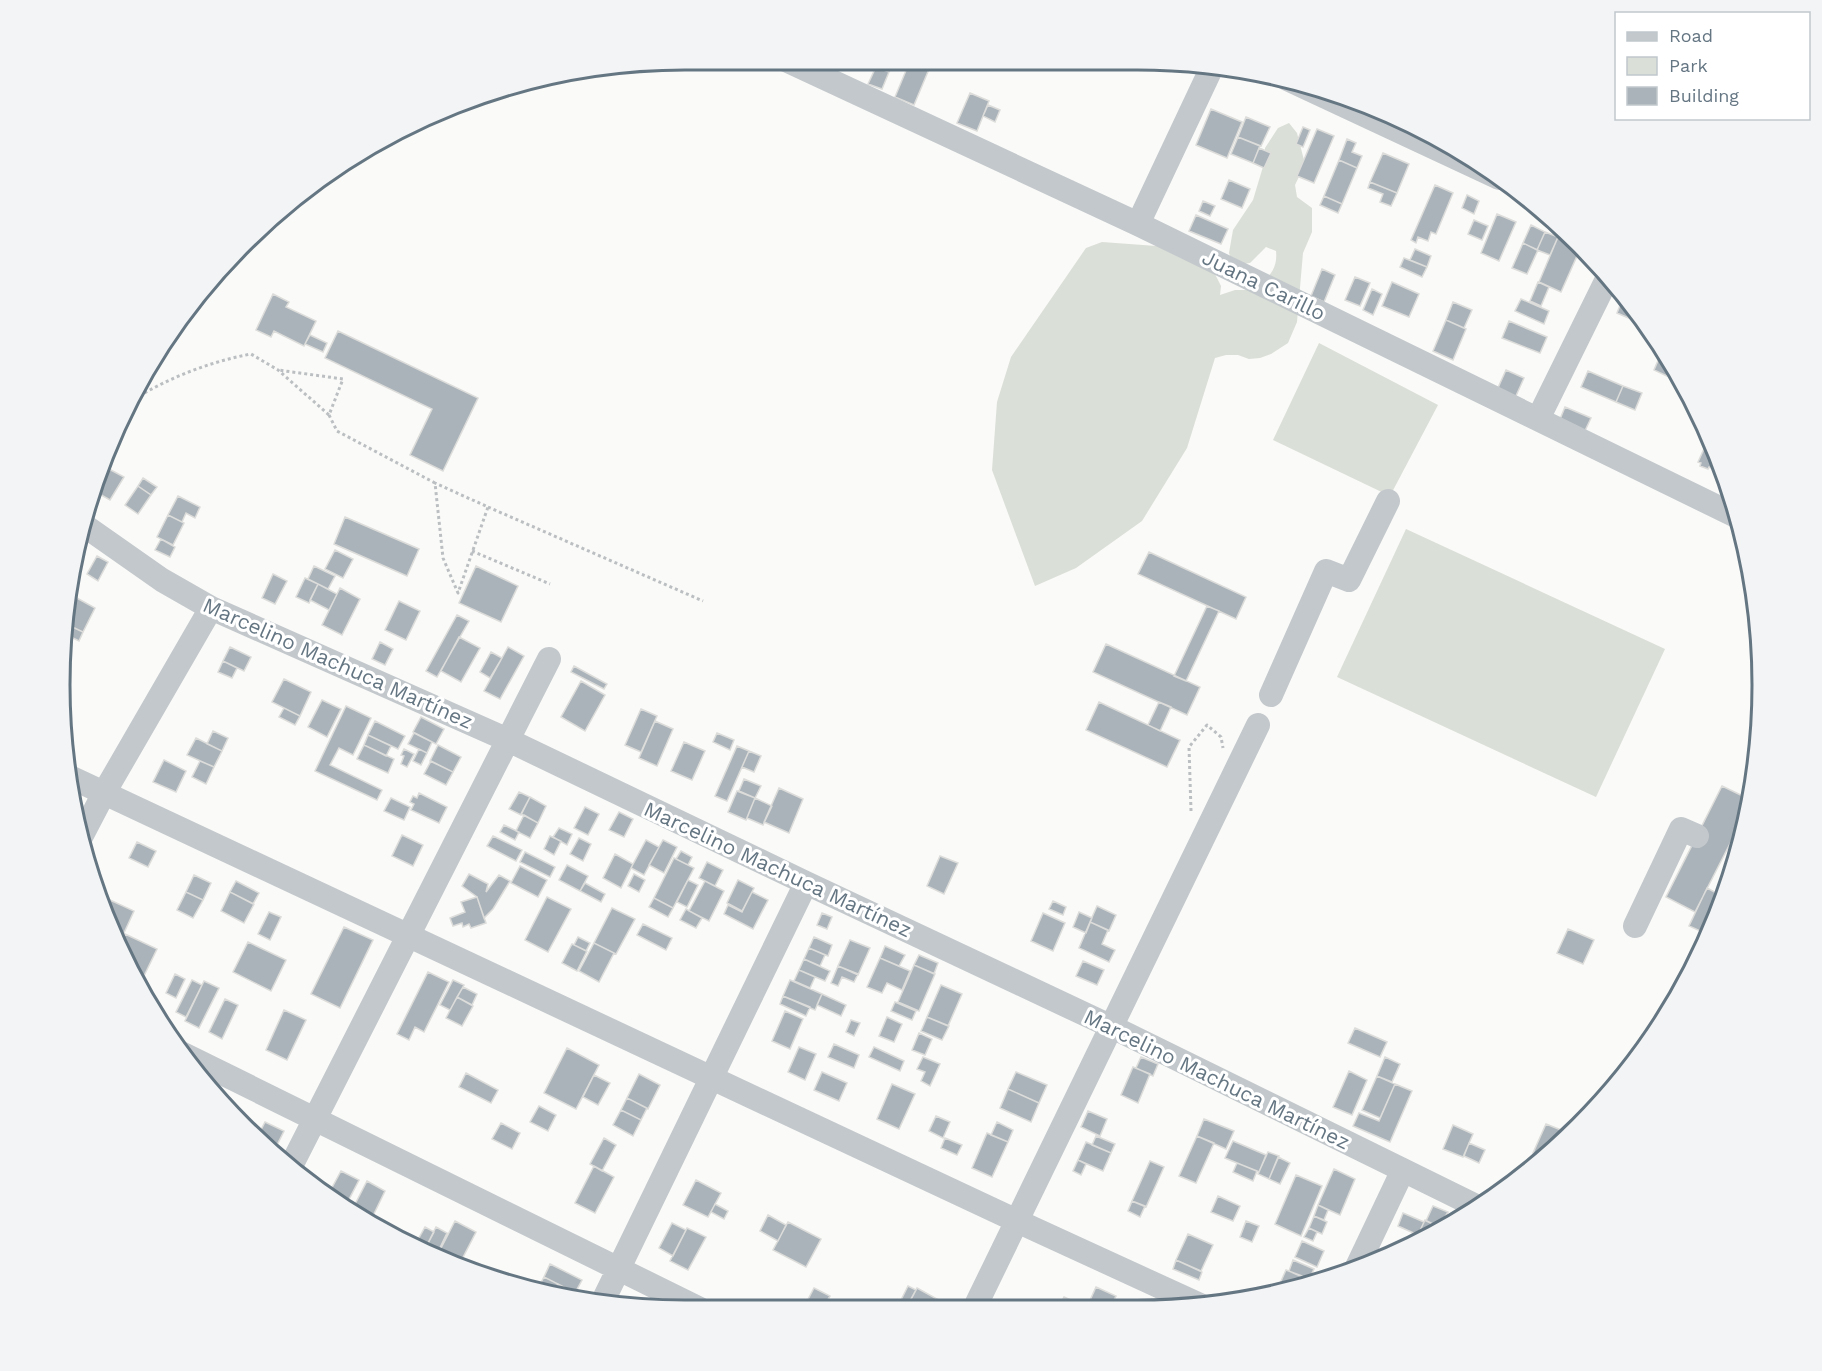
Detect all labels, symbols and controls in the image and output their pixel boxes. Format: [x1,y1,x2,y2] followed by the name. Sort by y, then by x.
[1615,12,1810,120] legend
[1669,25,1713,46] text: Road
[1669,55,1708,76] text: Park
[1669,85,1739,106] text: Building
[1198,244,1330,326] street label: Juana Carillo
[199,592,477,734] street label: Marcelino Machuca Martínez
[640,796,916,942] street label: Marcelino Machuca Martínez
[1080,1004,1354,1154] street label: Marcelino Machuca Martínez

